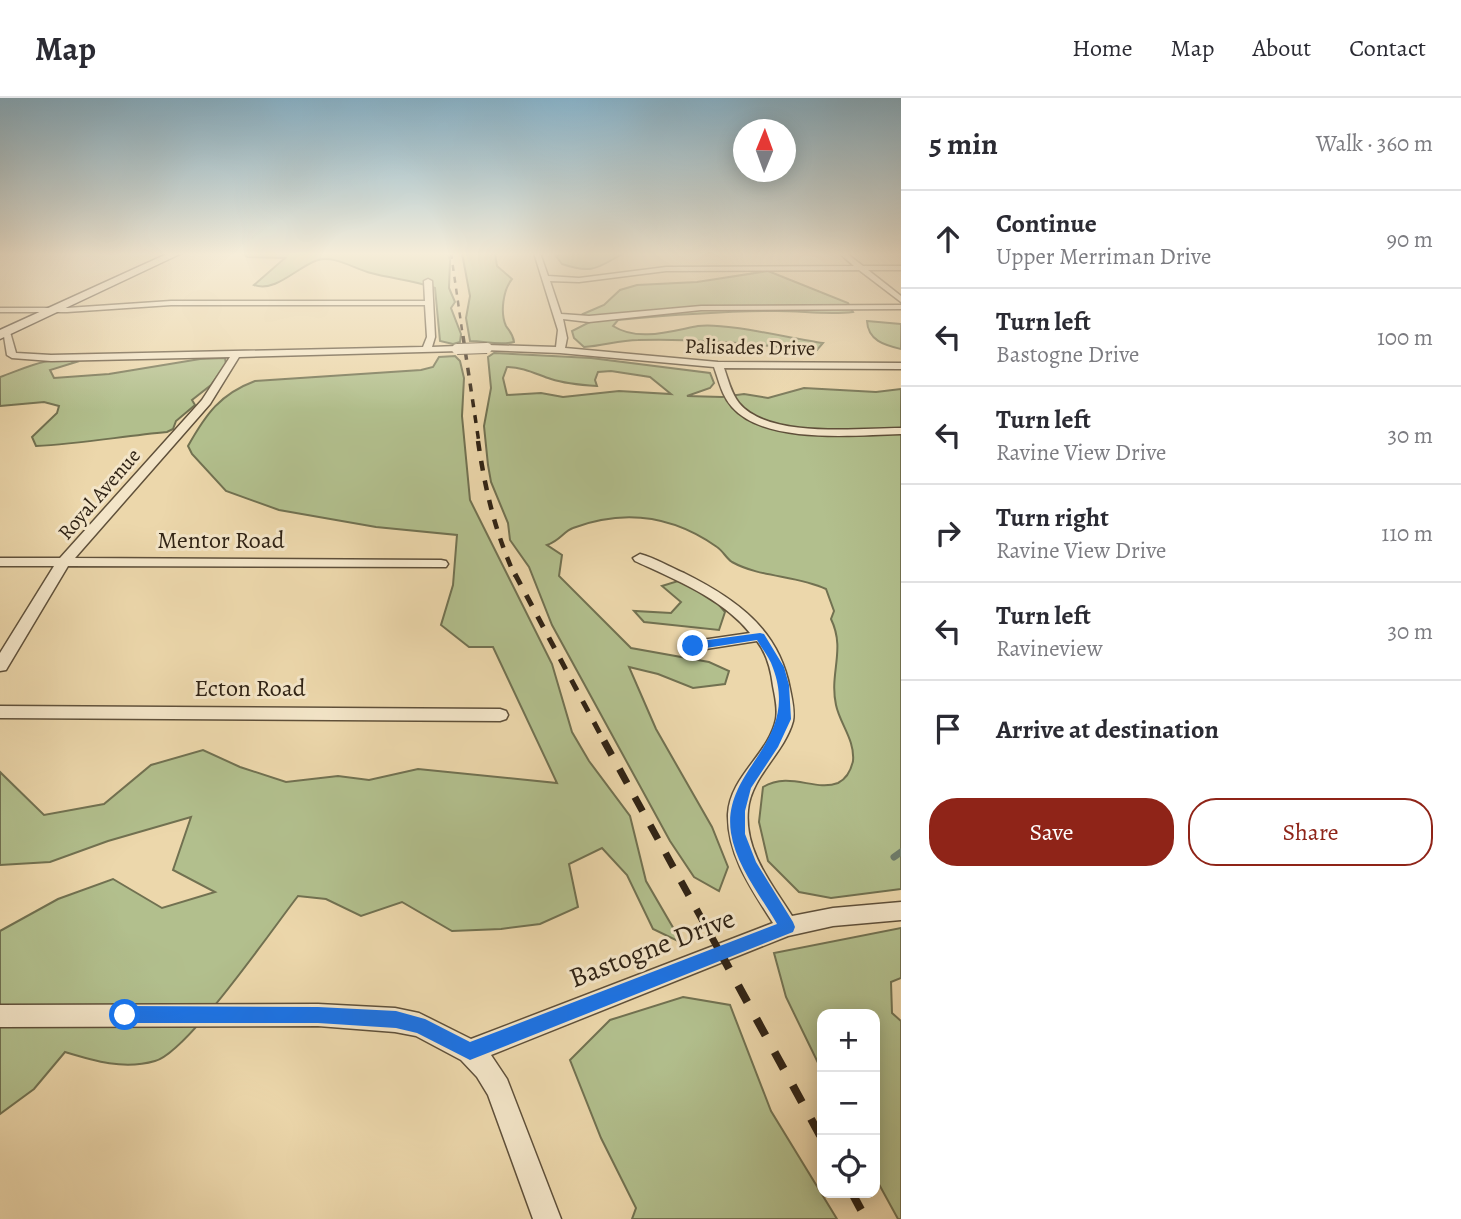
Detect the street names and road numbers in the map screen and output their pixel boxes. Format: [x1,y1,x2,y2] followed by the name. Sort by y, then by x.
[684,332,816,362] street label: Palisades Drive
[51,442,147,546] street label: Royal Avenue
[157,524,285,556] street label: Mentor Road
[194,672,306,704] street label: Ecton Road
[564,899,740,997] street label: Bastogne Drive

